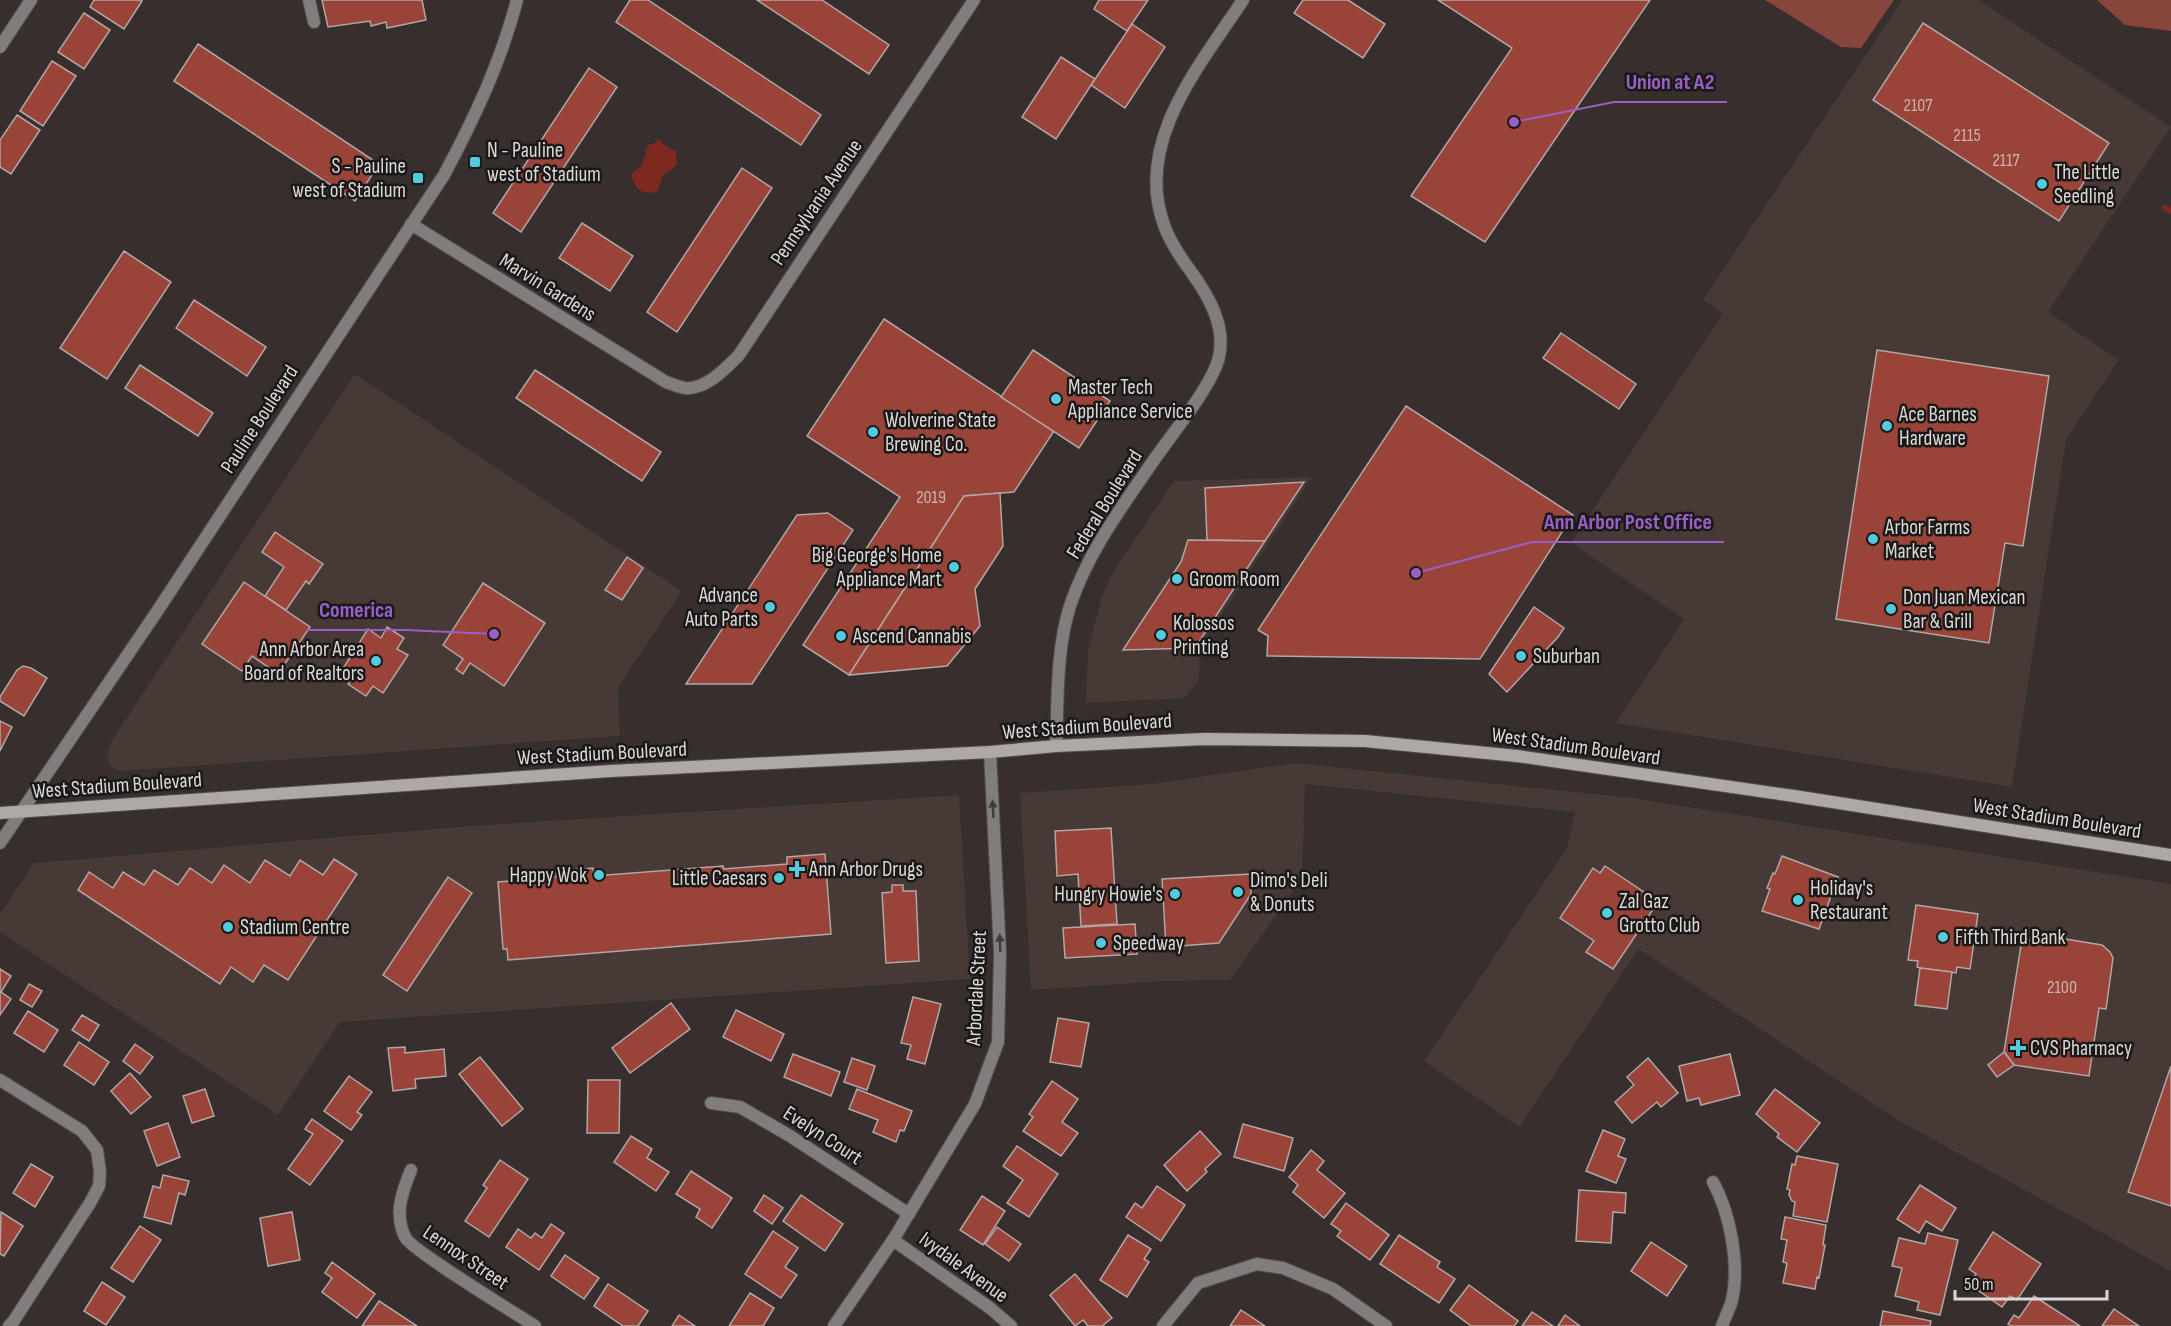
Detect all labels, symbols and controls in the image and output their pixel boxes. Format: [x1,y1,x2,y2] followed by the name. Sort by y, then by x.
[1614,62,1727,102] callout: Union at A2
[1626,69,1714,96] text: Union at A2
[1904,95,1933,116] house number: 2107
[1953,125,1981,146] house number: 2115
[765,135,868,270] street label: Pennsylvania Avenue
[487,138,601,187] place label: N - Pauline west of Stadium
[1992,150,2020,171] house number: 2117
[292,154,406,203] place label: S - Pauline west of Stadium
[468,155,482,169] marker: N - Pauline west of Stadium
[2054,160,2120,209] place label: The Little Seedling
[411,171,425,185] marker: S - Pauline west of Stadium
[2035,177,2049,191] marker: The Little Seedling
[495,248,601,327] street label: Marvin Gardens
[215,361,304,478] street label: Pauline Boulevard
[1067,375,1193,424] place label: Master Tech Appliance Service
[1049,392,1063,406] marker: Master Tech Appliance Service
[1898,402,1977,451] place label: Ace Barnes Hardware
[885,408,996,457] place label: Wolverine State Brewing Co.
[1880,419,1894,433] marker: Ace Barnes Hardware
[866,425,880,439] marker: Wolverine State Brewing Co.
[1061,445,1148,563] street label: Federal Boulevard
[916,487,946,508] house number: 2019
[1532,502,1724,542] callout: Ann Arbor Post Office
[1543,509,1712,536] text: Ann Arbor Post Office
[1884,515,1970,564] place label: Arbor Farms Market
[1866,532,1880,546] marker: Arbor Farms Market
[812,543,942,592] place label: Big George's Home Appliance Mart
[947,560,961,574] marker: Big George's Home Appliance Mart
[1189,567,1280,592] place label: Groom Room
[1170,572,1184,586] marker: Groom Room
[684,583,758,632] place label: Advance Auto Parts
[1903,585,2026,634] place label: Don Juan Mexican Bar & Grill
[307,590,405,630] callout: Comerica
[319,597,393,624] text: Comerica
[763,600,777,614] marker: Advance Auto Parts
[1884,602,1898,616] marker: Don Juan Mexican Bar & Grill
[1173,611,1235,660] place label: Kolossos Printing
[852,624,972,649] place label: Ascend Cannabis
[1154,628,1168,642] marker: Kolossos Printing
[834,629,848,643] marker: Ascend Cannabis
[244,637,364,686] place label: Ann Arbor Area Board of Realtors
[1533,644,1600,669] place label: Suburban
[1514,649,1528,663] marker: Suburban
[369,654,383,668] marker: Ann Arbor Area Board of Realtors
[1001,708,1173,745] street label: West Stadium Boulevard
[1490,722,1662,771] street label: West Stadium Boulevard
[516,737,688,770] street label: West Stadium Boulevard
[31,767,203,804] street label: West Stadium Boulevard
[1971,793,2143,844] street label: West Stadium Boulevard
[989,799,998,818] one-way arrow
[808,857,923,882] place label: Ann Arbor Drugs
[790,862,804,876] marker: Ann Arbor Drugs
[510,863,587,888] place label: Happy Wok
[672,866,767,891] place label: Little Caesars
[592,868,606,882] marker: Happy Wok
[1250,868,1328,917] place label: Dimo's Deli & Donuts
[772,871,786,885] marker: Little Caesars
[1810,876,1888,925] place label: Holiday's Restaurant
[1054,882,1163,907] place label: Hungry Howie's
[1231,885,1245,899] marker: Dimo's Deli & Donuts
[1168,887,1182,901] marker: Hungry Howie's
[1619,889,1700,938] place label: Zal Gaz Grotto Club
[1791,893,1805,907] marker: Holiday's Restaurant
[1600,906,1614,920] marker: Zal Gaz Grotto Club
[240,915,350,940] place label: Stadium Centre
[221,920,235,934] marker: Stadium Centre
[1955,925,2065,950] place label: Fifth Third Bank
[961,930,992,1047] street label: Arbordale Street
[1936,930,1950,944] marker: Fifth Third Bank
[1113,931,1184,956] place label: Speedway
[995,934,1004,953] one-way arrow
[1094,936,1108,950] marker: Speedway
[2047,977,2077,998] house number: 2100
[2030,1036,2132,1061] place label: CVS Pharmacy
[2011,1041,2025,1055] marker: CVS Pharmacy
[778,1101,867,1170] street label: Evelyn Court
[418,1220,513,1295] street label: Lennox Street
[914,1227,1013,1308] street label: Ivydale Avenue
[1955,1263,2106,1301] scale bar
[1964,1274,1994,1295] text: 50 m

